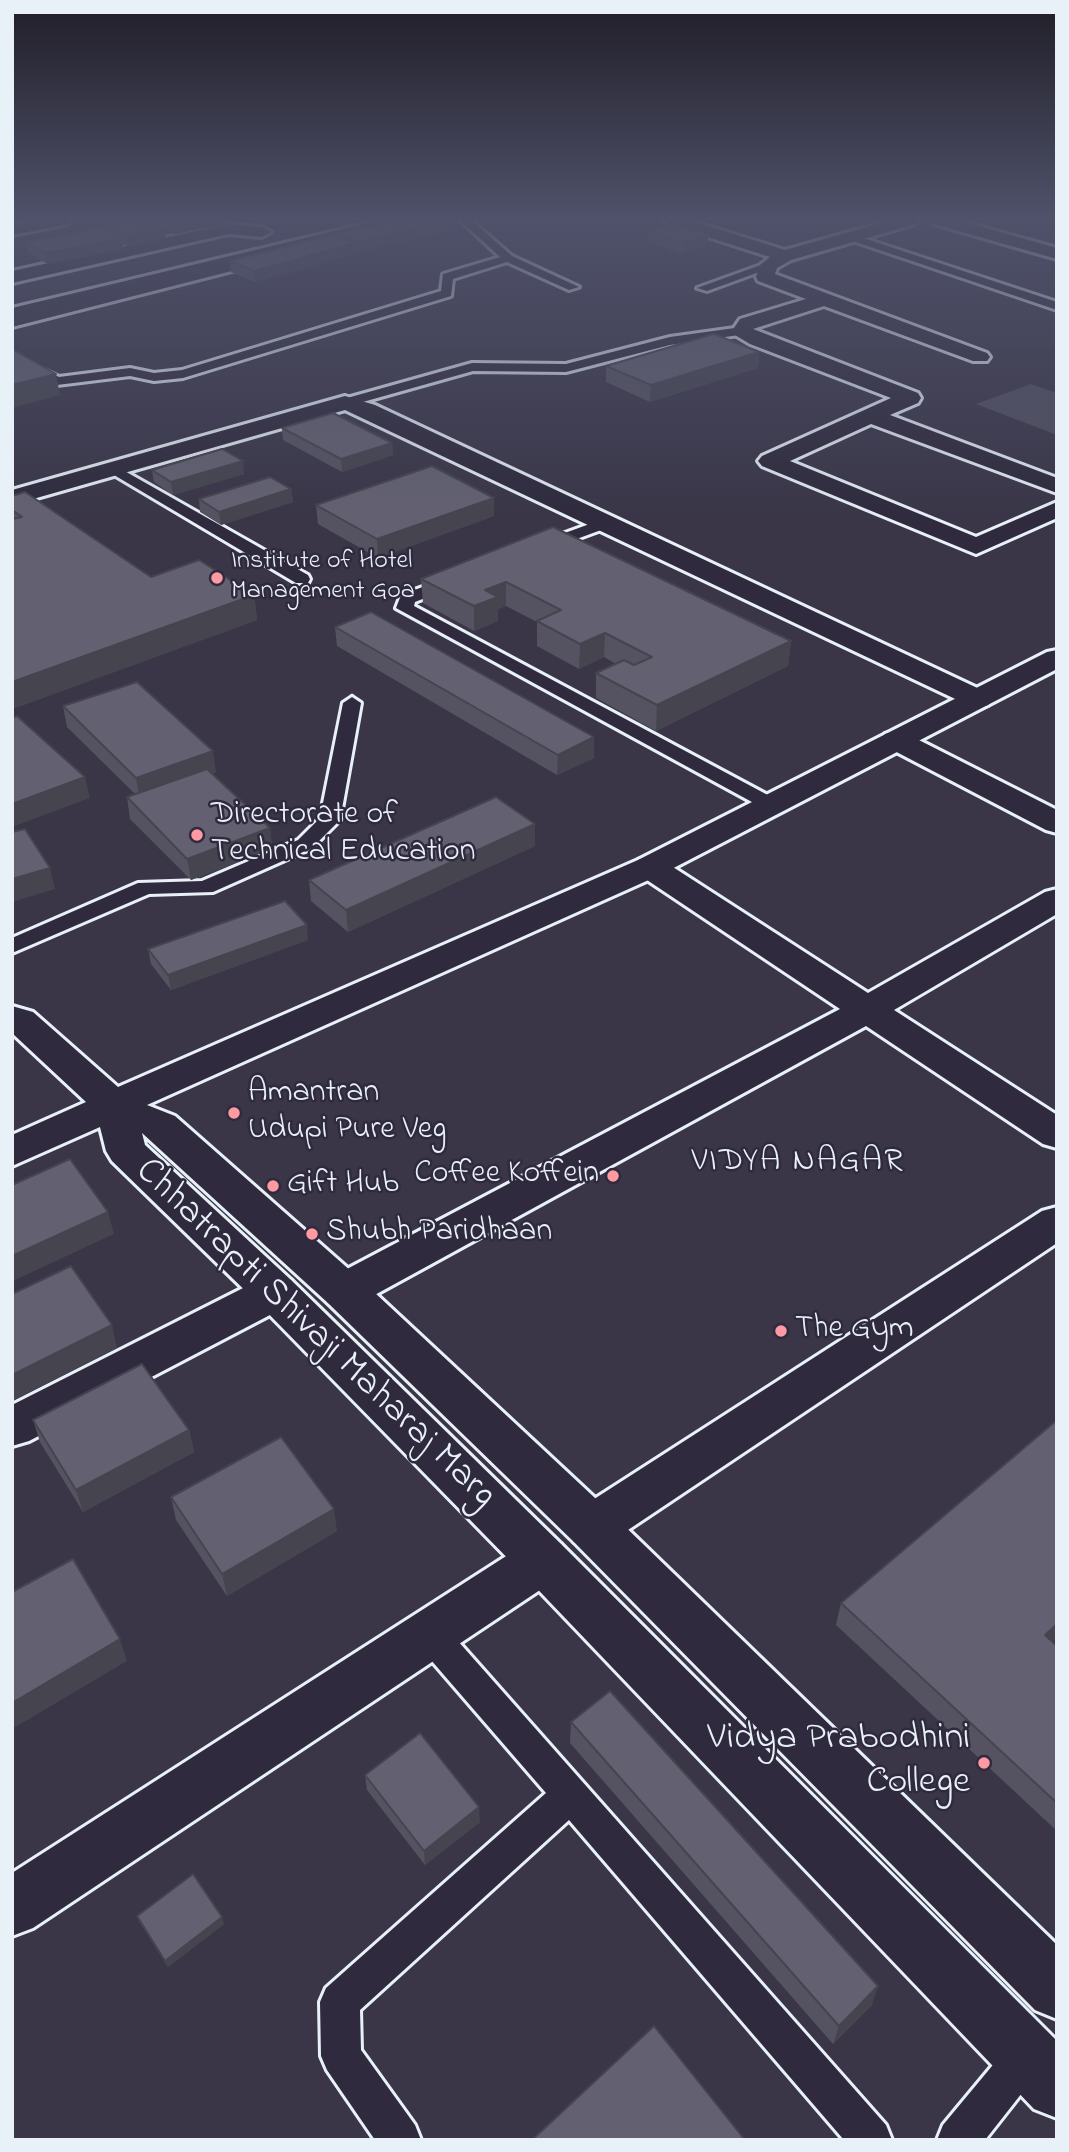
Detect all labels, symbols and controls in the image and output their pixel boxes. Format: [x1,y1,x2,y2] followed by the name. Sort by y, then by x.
[231,547,415,608] place label: Institute of Hotel Management Goa
[209,570,225,586] marker: Institute of Hotel Management Goa
[211,798,475,873] place label: Directorate of Technical Education
[189,827,205,843] marker: Directorate of Technical Education
[248,1076,446,1151] place label: Amantran Udupi Pure Veg
[226,1105,242,1121] marker: Amantran Udupi Pure Veg
[693,1144,903,1184] district label: VIDYA NAGAR
[124,1150,504,1520] street label: Chhatrapti Shivaji Maharaj Marg
[414,1157,599,1195] place label: Coffee Koffein
[287,1167,399,1205] place label: Gift Hub
[605,1168,621,1184] marker: Coffee Koffein
[265,1178,281,1194] marker: Gift Hub
[326,1215,552,1253] place label: Shubh Paridhaan
[304,1226,320,1242] marker: Shubh Paridhaan
[795,1312,914,1350] place label: The Gym
[773,1323,789,1339] marker: The Gym
[707,1718,970,1808] place label: Vidya Prabodhini College
[976,1755,992,1771] marker: Vidya Prabodhini College

